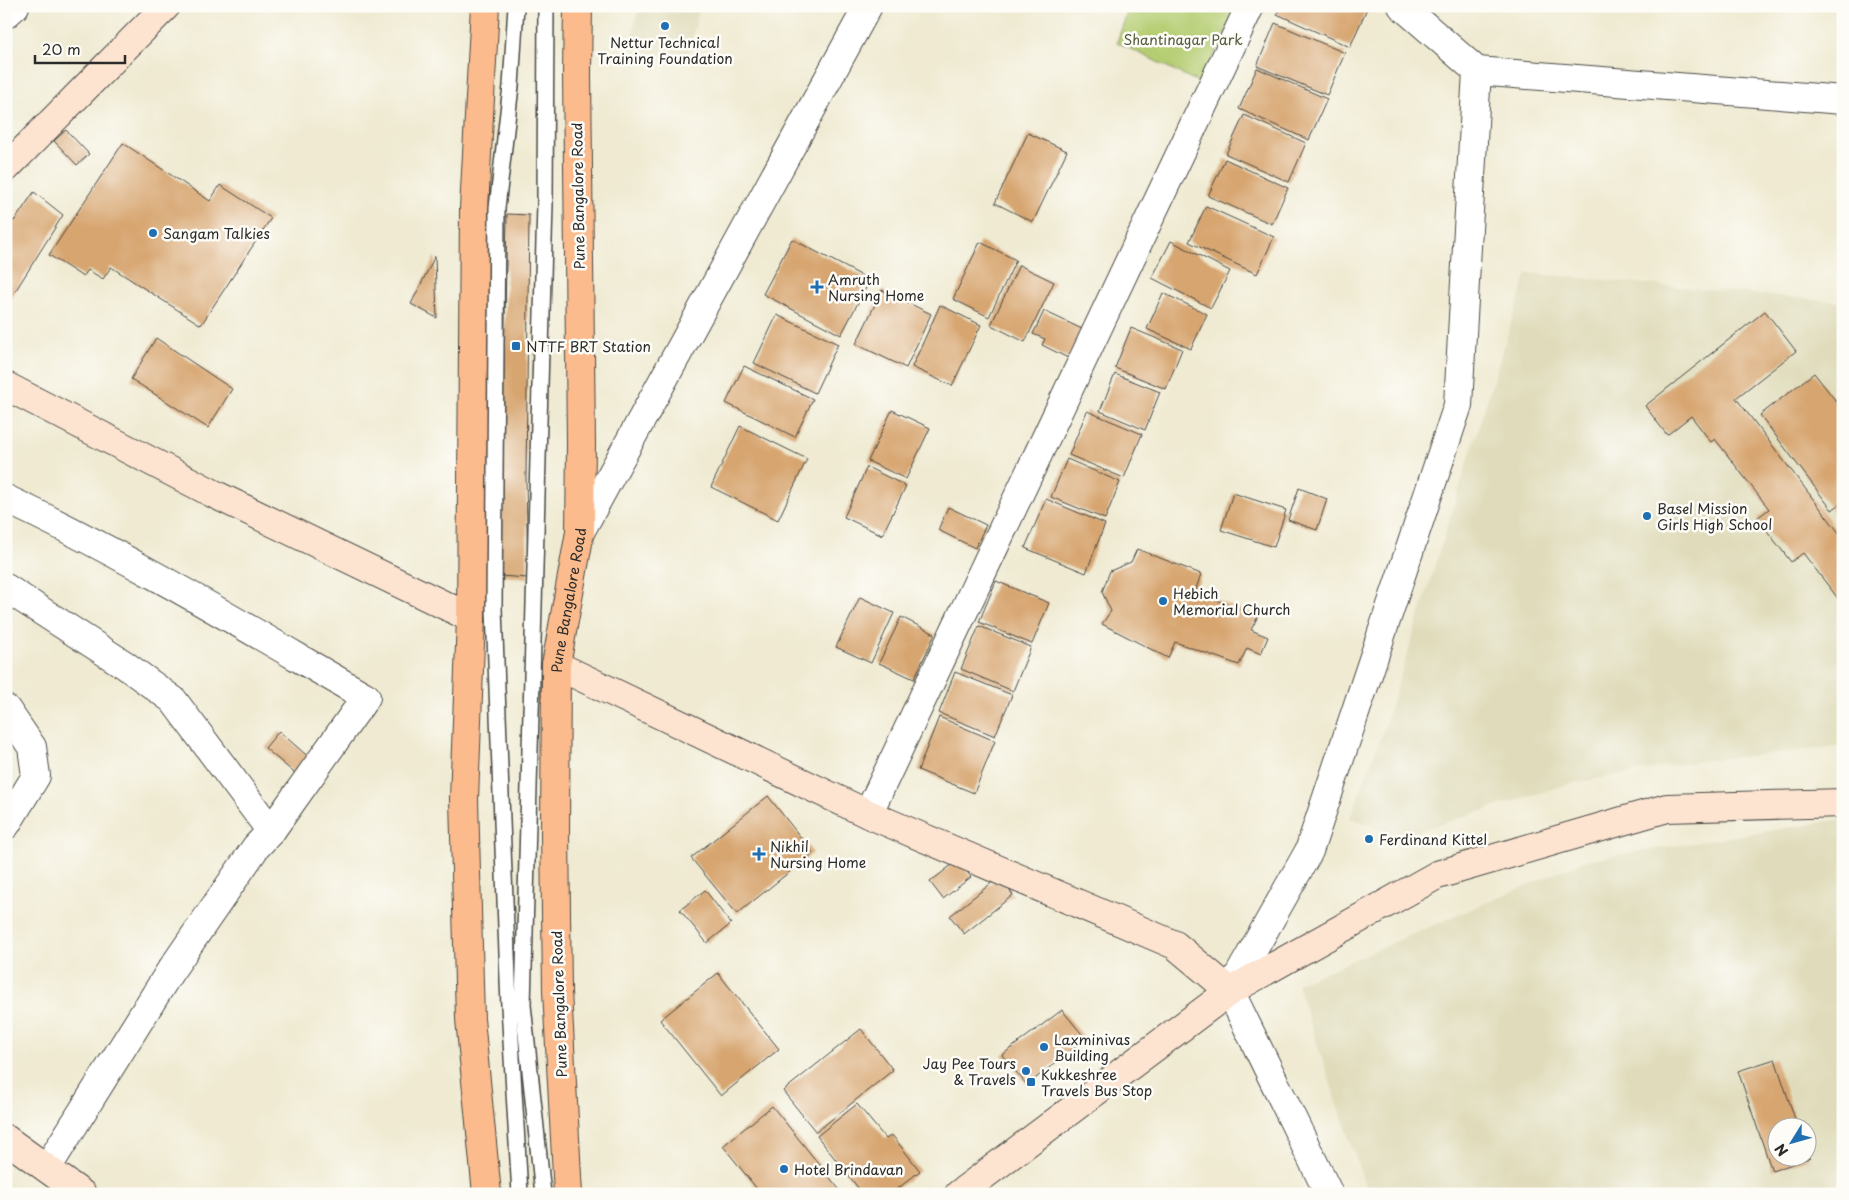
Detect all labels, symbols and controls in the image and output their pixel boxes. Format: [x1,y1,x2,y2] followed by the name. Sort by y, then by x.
[659,20,671,32] marker: Nettur Technical Training Foundation
[1123,29,1243,50] park label: Shantinagar Park
[35,32,125,64] scale bar
[597,32,733,69] place label: Nettur Technical Training Foundation
[42,37,81,60] text: 20 m
[566,122,590,270] street label: Pune Bangalore Road
[163,223,270,244] place label: Sangam Talkies
[147,227,159,239] marker: Sangam Talkies
[828,269,924,306] place label: Amruth Nursing Home
[810,280,824,294] marker: Amruth Nursing Home
[526,336,651,357] place label: NTTF BRT Station
[510,340,522,352] marker: NTTF BRT Station
[1657,498,1772,535] place label: Basel Mission Girls High School
[1641,510,1653,522] marker: Basel Mission Girls High School
[545,528,591,673] street label: Pune Bangalore Road
[1173,583,1290,620] place label: Hebich Memorial Church
[1157,595,1169,607] marker: Hebich Memorial Church
[1379,829,1487,850] place label: Ferdinand Kittel
[1363,833,1375,845] marker: Ferdinand Kittel
[770,836,866,873] place label: Nikhil Nursing Home
[752,847,766,861] marker: Nikhil Nursing Home
[546,930,572,1078] street label: Pune Bangalore Road
[1054,1029,1130,1066] place label: Laxminivas Building
[1038,1041,1050,1053] marker: Laxminivas Building
[923,1053,1016,1090] place label: Jay Pee Tours & Travels
[1041,1064,1152,1101] place label: Kukkeshree Travels Bus Stop
[1020,1065,1032,1077] marker: Jay Pee Tours & Travels
[1025,1076,1037,1088] marker: Kukkeshree Travels Bus Stop
[1766,1118,1816,1168] north arrow
[1769,1139,1793,1161] text: N
[794,1159,903,1180] place label: Hotel Brindavan
[778,1163,790,1175] marker: Hotel Brindavan

